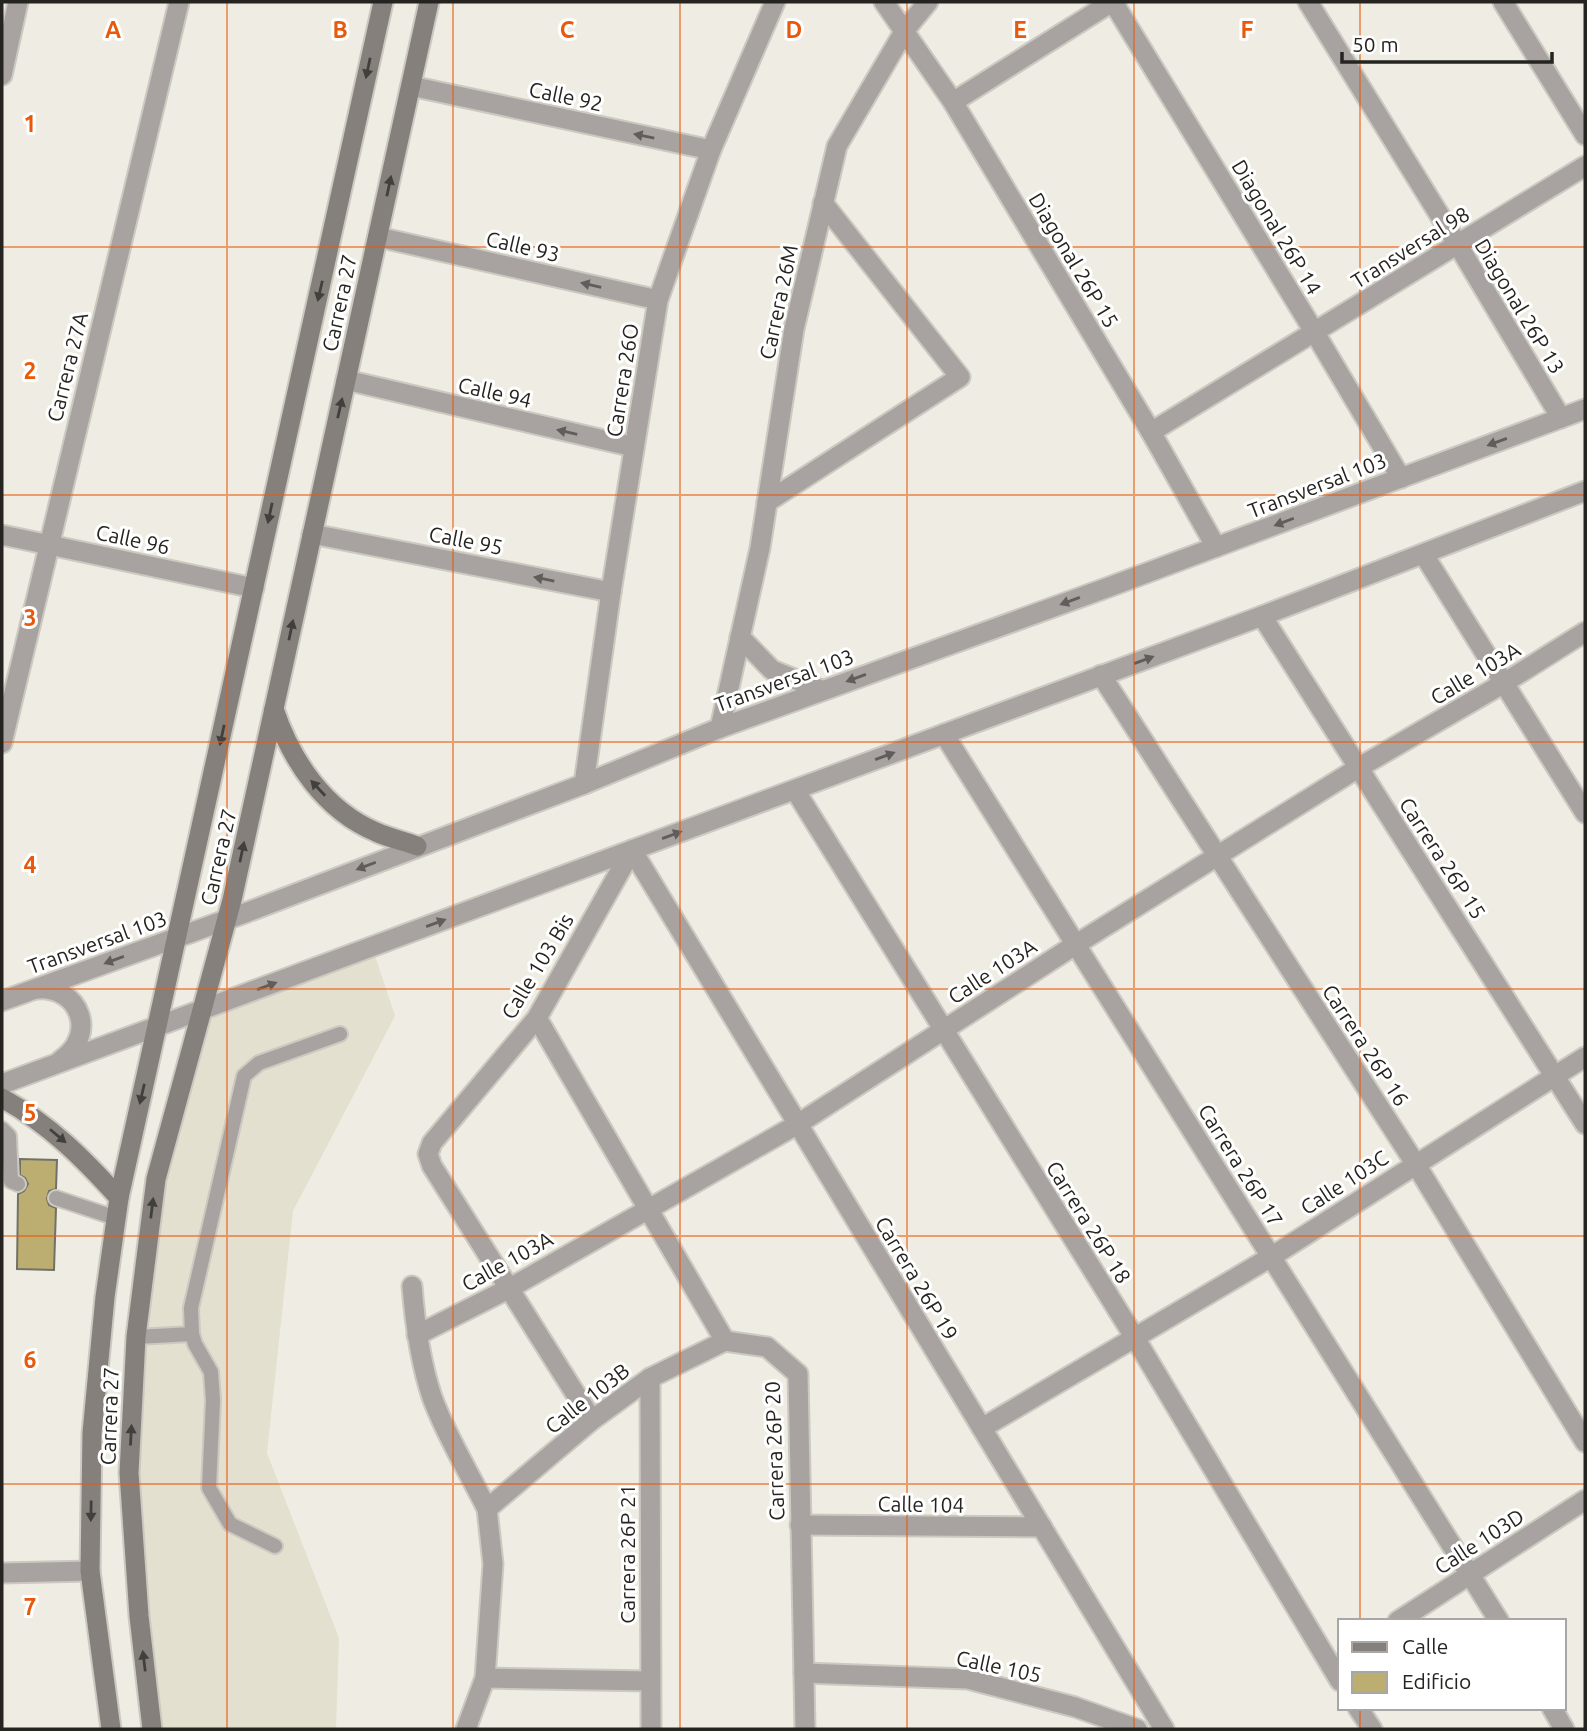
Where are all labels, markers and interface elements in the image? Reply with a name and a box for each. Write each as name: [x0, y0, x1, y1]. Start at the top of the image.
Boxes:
text: A: [105, 17, 121, 42]
text: B: [332, 17, 348, 42]
text: C: [560, 17, 575, 42]
text: D: [786, 17, 802, 42]
text: E: [1013, 17, 1027, 42]
text: F: [1241, 17, 1254, 42]
scale bar: [1342, 21, 1552, 65]
text: 50 m: [1352, 32, 1399, 56]
one-way arrow: [363, 57, 374, 79]
street label: Calle 92: [527, 76, 605, 116]
text: 1: [24, 111, 36, 136]
one-way arrow: [633, 130, 655, 141]
street label: Diagonal 26P 14: [1227, 155, 1327, 299]
one-way arrow: [384, 175, 395, 197]
street label: Diagonal 26P 15: [1024, 188, 1124, 332]
street label: Transversal 98: [1347, 201, 1473, 293]
street label: Calle 93: [484, 226, 562, 266]
street label: Diagonal 26P 13: [1470, 234, 1570, 378]
street label: Carrera 26M: [754, 242, 802, 362]
street label: Carrera 27: [317, 252, 361, 354]
one-way arrow: [314, 280, 325, 302]
one-way arrow: [580, 280, 602, 291]
street label: Carrera 27A: [42, 309, 92, 424]
street label: Carrera 26O: [601, 321, 643, 439]
text: 2: [24, 358, 36, 383]
street label: Calle 94: [456, 372, 534, 412]
one-way arrow: [334, 397, 345, 419]
one-way arrow: [556, 426, 578, 437]
one-way arrow: [1486, 437, 1507, 448]
street label: Transversal 103: [1244, 448, 1390, 522]
one-way arrow: [265, 502, 276, 524]
one-way arrow: [1273, 517, 1294, 528]
street label: Calle 96: [94, 519, 172, 559]
street label: Calle 95: [427, 521, 505, 559]
one-way arrow: [533, 573, 555, 584]
one-way arrow: [1060, 596, 1081, 607]
text: 3: [24, 605, 36, 630]
one-way arrow: [286, 619, 297, 641]
street label: Calle 103A: [1426, 637, 1524, 709]
street label: Transversal 103: [711, 644, 857, 716]
one-way arrow: [1134, 654, 1155, 665]
one-way arrow: [846, 673, 867, 684]
one-way arrow: [216, 724, 227, 746]
one-way arrow: [875, 750, 896, 761]
one-way arrow: [310, 780, 326, 797]
street label: Carrera 26P 15: [1395, 793, 1491, 923]
street label: Carrera 27: [195, 806, 241, 908]
one-way arrow: [661, 830, 682, 841]
one-way arrow: [237, 841, 248, 863]
text: 4: [24, 852, 37, 877]
one-way arrow: [355, 860, 376, 871]
street label: Transversal 103: [24, 906, 170, 978]
street label: Calle 103 Bis: [496, 909, 578, 1023]
one-way arrow: [425, 918, 446, 929]
street label: Calle 103A: [943, 933, 1041, 1008]
one-way arrow: [103, 955, 124, 966]
one-way arrow: [256, 980, 277, 991]
street label: Carrera 26P 16: [1318, 980, 1414, 1110]
one-way arrow: [137, 1083, 148, 1105]
text: 5: [24, 1100, 36, 1125]
street label: Carrera 26P 17: [1194, 1100, 1288, 1230]
one-way arrow: [49, 1128, 67, 1144]
street label: Calle 103C: [1296, 1145, 1392, 1219]
street label: Carrera 26P 18: [1042, 1157, 1136, 1287]
one-way arrow: [147, 1197, 158, 1219]
street label: Carrera 26P 19: [871, 1212, 963, 1344]
street label: Calle 103A: [457, 1226, 557, 1296]
text: 6: [24, 1347, 37, 1372]
street label: Calle 103B: [540, 1358, 634, 1438]
street label: Carrera 27: [95, 1366, 123, 1466]
street label: Carrera 26P 20: [760, 1381, 788, 1521]
one-way arrow: [126, 1423, 137, 1445]
street label: Carrera 26P 21: [615, 1484, 639, 1624]
street label: Calle 104: [877, 1491, 965, 1517]
one-way arrow: [85, 1501, 97, 1523]
street label: Calle 103D: [1430, 1503, 1528, 1579]
text: 7: [24, 1594, 36, 1619]
legend: [1338, 1619, 1566, 1710]
text: Calle: [1402, 1634, 1448, 1658]
street label: Calle 105: [954, 1645, 1044, 1687]
one-way arrow: [139, 1650, 150, 1672]
text: Edificio: [1402, 1669, 1471, 1693]

